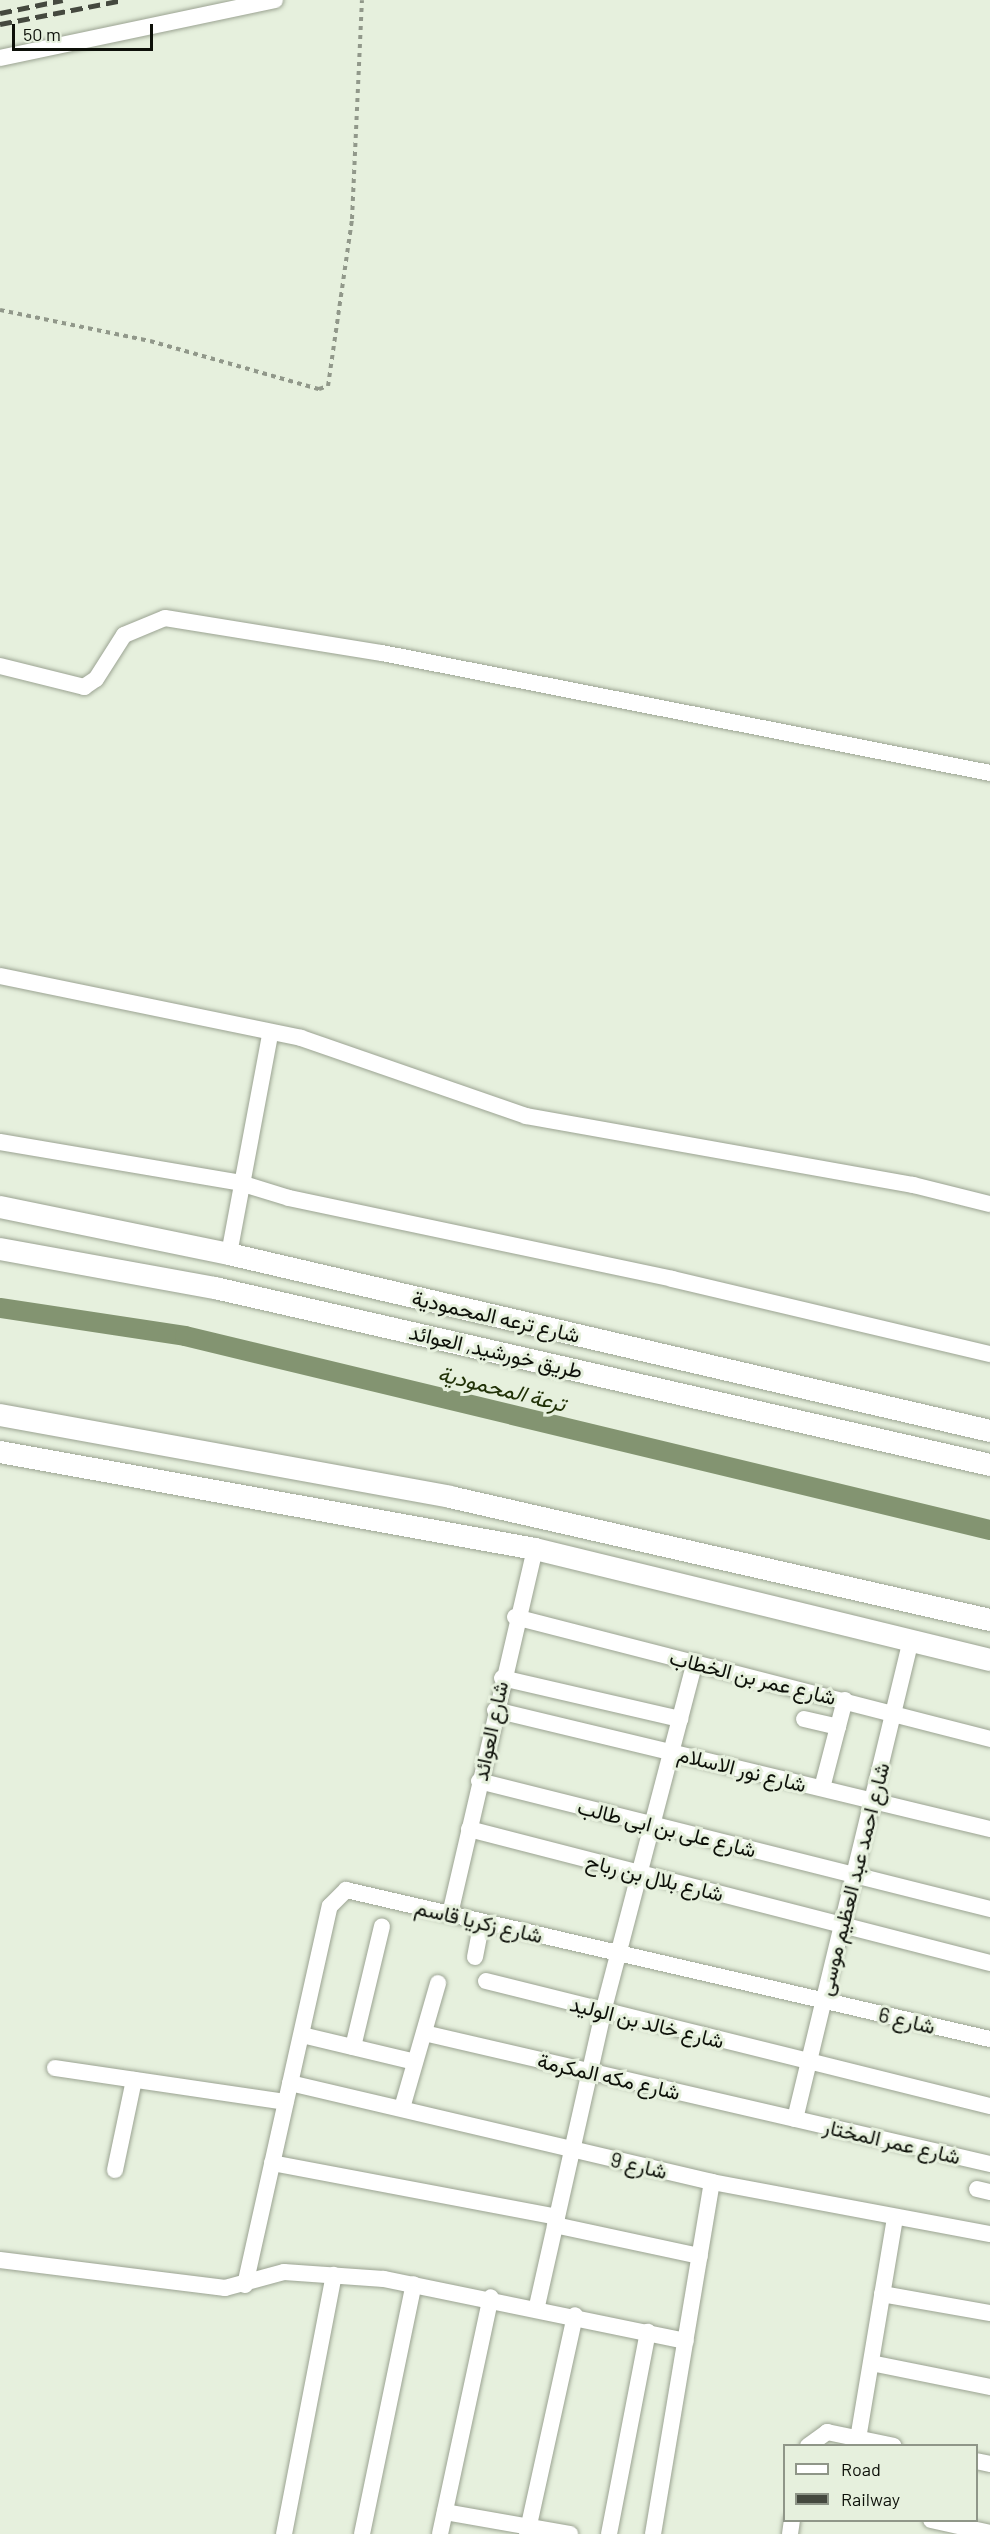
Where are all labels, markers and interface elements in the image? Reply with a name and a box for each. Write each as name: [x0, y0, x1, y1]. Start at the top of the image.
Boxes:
scale bar: [15, 12, 156, 50]
text: 50 m: [23, 23, 61, 45]
street label: شارع ترعه المحمودية: [410, 1284, 582, 1348]
street label: طريق خورشيد, العوائد: [407, 1319, 585, 1383]
water label: ترعة المحمودية: [435, 1359, 569, 1417]
street label: شارع عمر بن الخطاب: [667, 1644, 839, 1710]
street label: شارع العوائد: [467, 1679, 513, 1783]
street label: شارع نور الاسلام: [675, 1741, 809, 1797]
street label: شارع احمد عبد العظيم موسى: [812, 1760, 894, 1998]
street label: شارع على بن ابى طالب: [575, 1794, 759, 1862]
street label: شارع بلال بن رباح: [584, 1848, 726, 1906]
street label: شارع زكريا قاسم: [413, 1894, 545, 1948]
street label: شارع خالد بن الوليد: [567, 1991, 727, 2053]
street label: شارع 6: [876, 2001, 938, 2039]
street label: شارع مكه المكرمة: [535, 2047, 683, 2105]
street label: شارع عمر المختار: [821, 2113, 963, 2169]
street label: شارع 9: [608, 2146, 670, 2184]
legend: [783, 2444, 978, 2522]
text: Road: [841, 2458, 881, 2480]
text: Railway: [841, 2488, 900, 2510]

